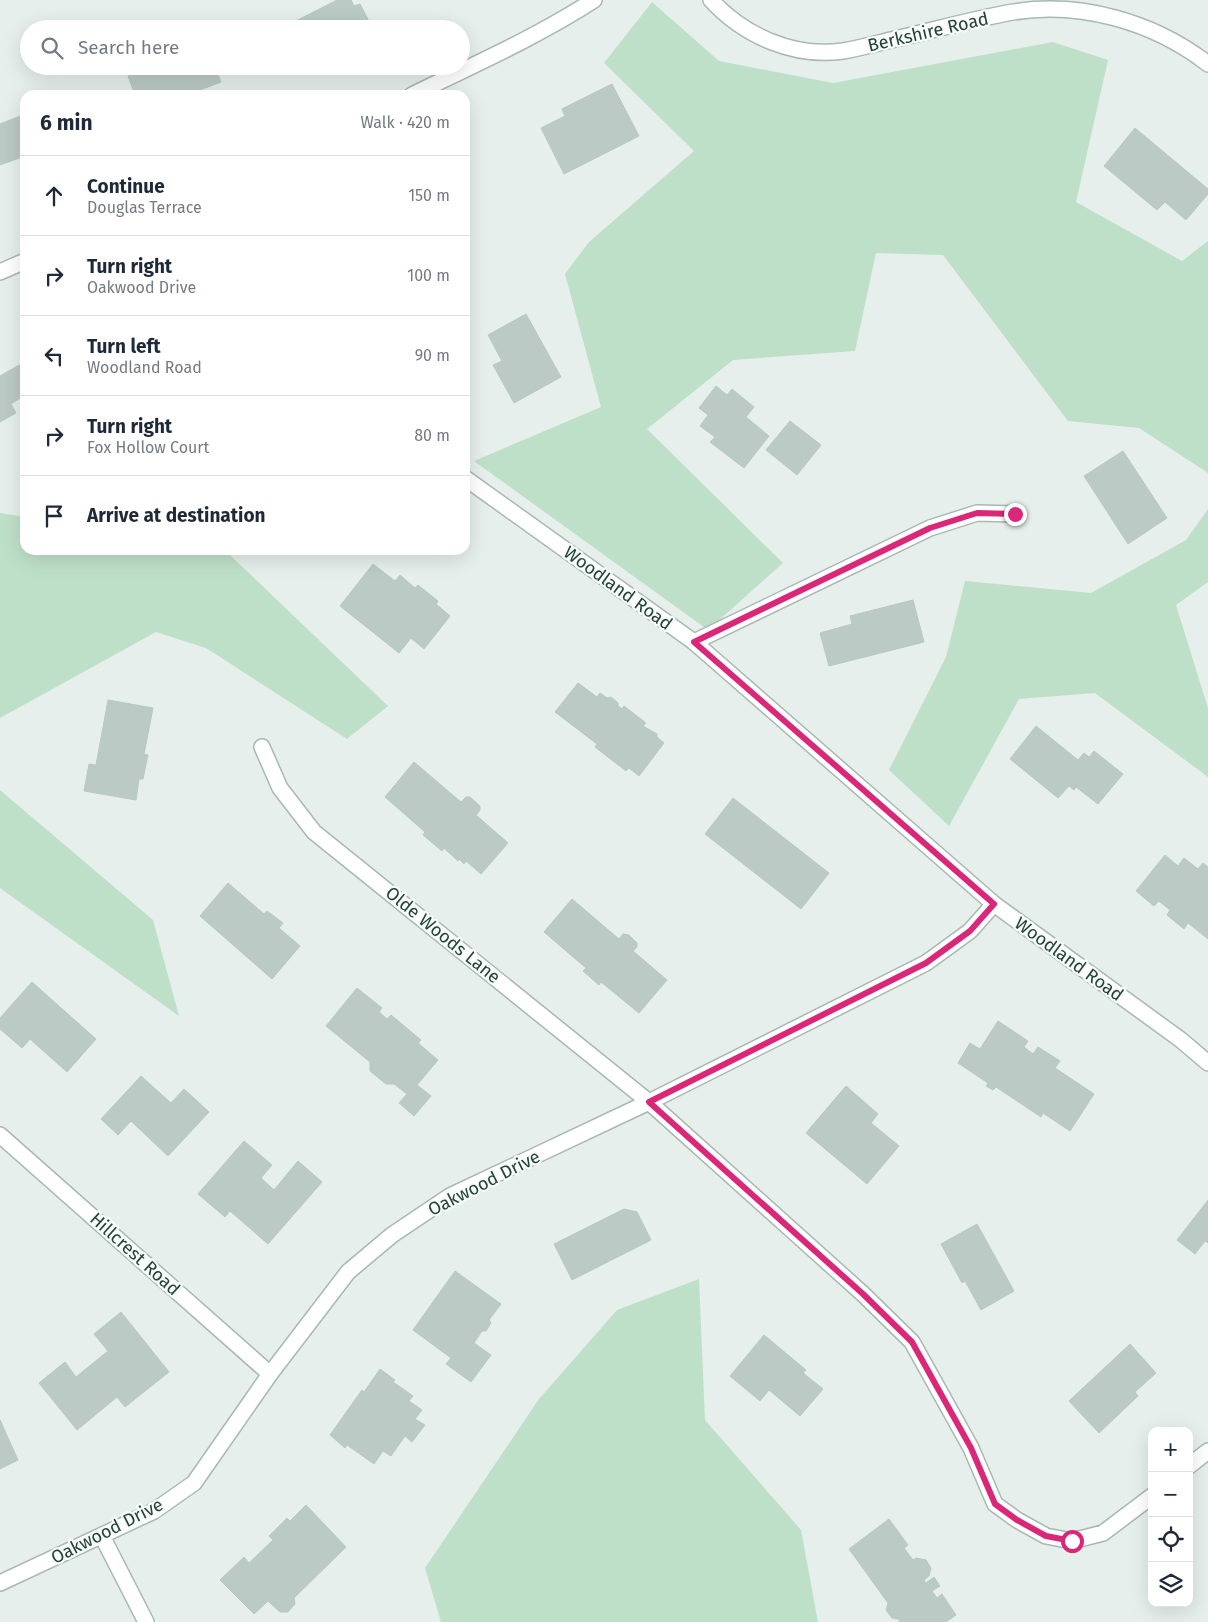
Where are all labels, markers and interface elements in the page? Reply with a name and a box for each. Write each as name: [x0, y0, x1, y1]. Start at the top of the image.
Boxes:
street label: Berkshire Road: [865, 7, 991, 57]
search box: [20, 20, 470, 75]
icon: search: [38, 34, 66, 62]
text: Search here: [78, 36, 179, 59]
text: 6 min: [40, 110, 93, 136]
text: Walk · 420 m: [361, 113, 450, 132]
text: Continue: [87, 175, 165, 198]
icon: ahead: [40, 182, 68, 210]
text: 150 m: [408, 186, 450, 205]
text: Douglas Terrace: [87, 198, 202, 217]
text: Turn right: [87, 255, 172, 278]
icon: right: [40, 262, 68, 290]
text: 100 m: [407, 266, 450, 285]
text: Oakwood Drive: [87, 278, 196, 297]
text: Turn left: [87, 335, 161, 358]
icon: left: [40, 342, 68, 370]
text: 90 m: [415, 346, 450, 365]
text: Woodland Road: [87, 358, 202, 377]
text: Turn right: [87, 415, 172, 438]
icon: right: [40, 422, 68, 450]
text: 80 m: [414, 426, 450, 445]
text: Fox Hollow Court: [87, 438, 209, 457]
icon: arrive: [40, 502, 68, 530]
route end: [1004, 503, 1027, 526]
text: Arrive at destination: [87, 504, 266, 527]
street label: Woodland Road: [559, 541, 677, 635]
street label: Olde Woods Lane: [381, 882, 505, 988]
street label: Woodland Road: [1010, 912, 1128, 1006]
street label: Oakwood Drive: [424, 1145, 544, 1221]
street label: Hillcrest Road: [85, 1208, 185, 1300]
map controls: [1148, 1427, 1193, 1607]
button: +: [1148, 1427, 1193, 1472]
button: −: [1148, 1472, 1193, 1517]
street label: Oakwood Drive: [47, 1493, 167, 1569]
button: locate: [1148, 1517, 1193, 1562]
route start: [1061, 1530, 1084, 1553]
button: layers: [1148, 1562, 1193, 1607]

